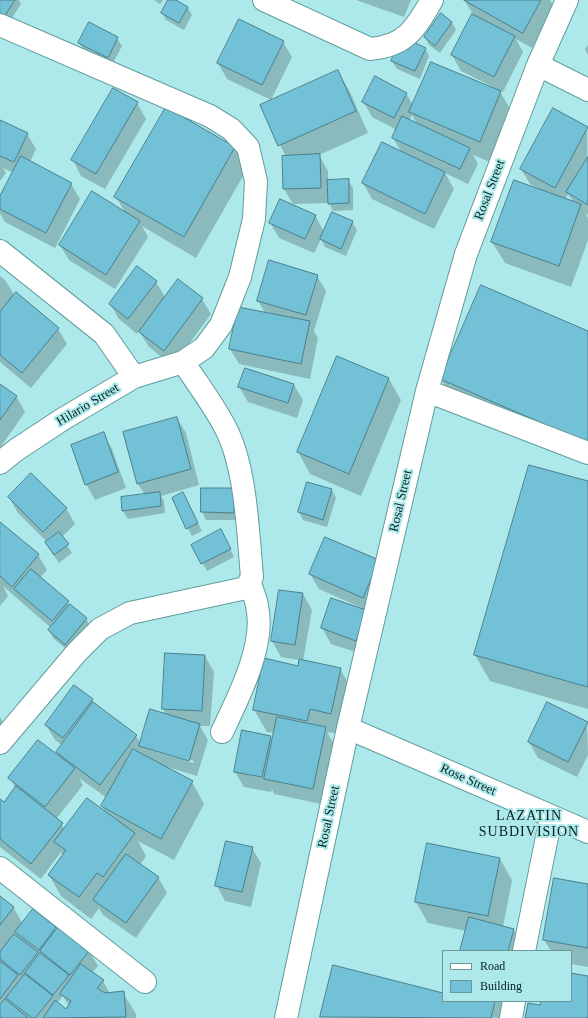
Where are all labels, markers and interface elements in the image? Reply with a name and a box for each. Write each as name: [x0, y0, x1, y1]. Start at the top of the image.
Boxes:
street label: Rosal Street: [471, 158, 509, 222]
street label: Hilario Street: [54, 380, 122, 430]
street label: Rosal Street: [386, 468, 416, 534]
street label: Rose Street: [438, 761, 498, 799]
street label: Rosal Street: [315, 784, 343, 850]
district label: LAZATIN SUBDIVISION: [479, 808, 579, 840]
legend: [442, 950, 572, 1002]
text: Road: [480, 959, 505, 973]
text: Building: [480, 979, 522, 993]

